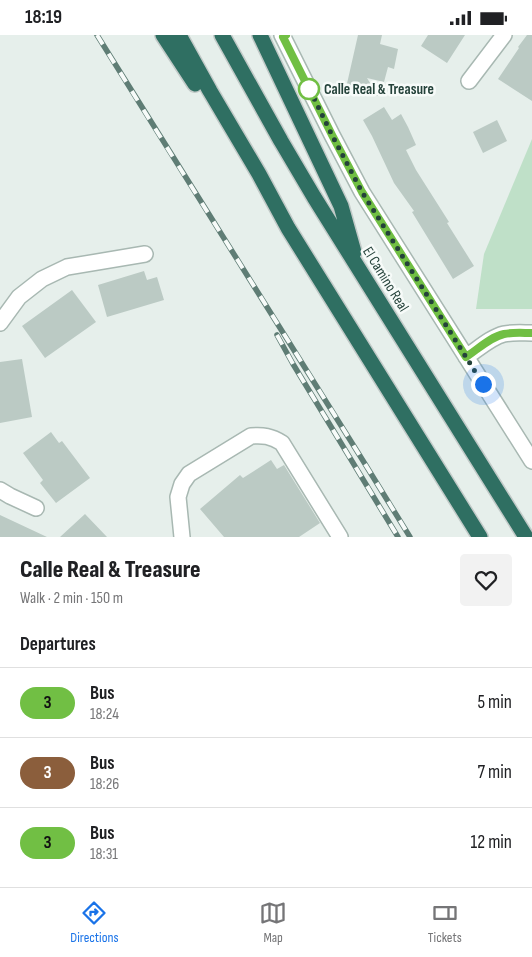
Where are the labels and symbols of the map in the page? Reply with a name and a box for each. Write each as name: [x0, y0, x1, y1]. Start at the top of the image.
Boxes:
marker: Calle Real & Treasure: [298, 78, 320, 100]
place label: Calle Real & Treasure: [324, 80, 434, 99]
street label: El Camino Real: [358, 243, 413, 315]
your location: [471, 372, 496, 397]

